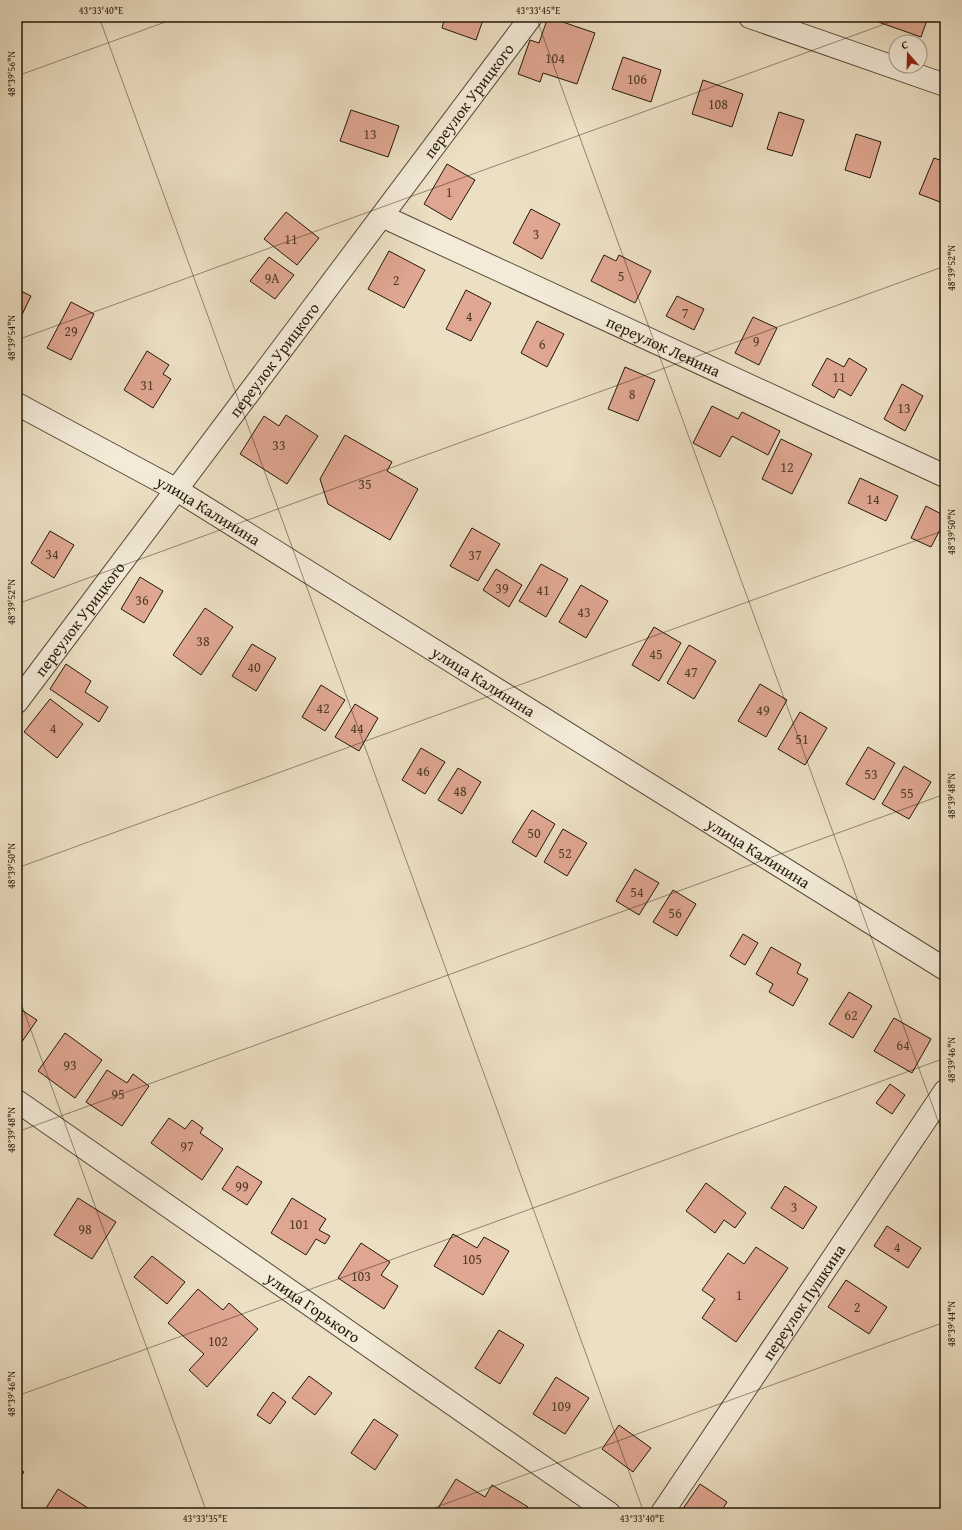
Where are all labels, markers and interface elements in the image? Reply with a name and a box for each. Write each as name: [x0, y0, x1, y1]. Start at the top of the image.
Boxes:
text: 43°33'40"E: [79, 3, 123, 18]
text: 43°33'45"E: [516, 3, 560, 18]
north arrow: [888, 34, 928, 74]
text: С: [899, 36, 910, 53]
street label: переулок Урицкого: [417, 38, 519, 163]
house number: 104: [545, 48, 565, 68]
text: 48°39'56"N: [4, 51, 19, 97]
house number: 106: [627, 69, 647, 89]
house number: 108: [708, 94, 728, 114]
house number: 13: [363, 124, 377, 144]
house number: 1: [446, 182, 452, 202]
house number: 3: [533, 224, 539, 244]
house number: 11: [284, 229, 298, 249]
text: 48°39'52"N: [944, 245, 959, 291]
house number: 5: [618, 266, 624, 286]
house number: 9А: [264, 268, 280, 288]
house number: 2: [393, 270, 399, 290]
street label: переулок Урицкого: [223, 297, 325, 422]
house number: 7: [682, 303, 689, 323]
house number: 4: [466, 306, 473, 326]
street label: переулок Ленина: [603, 309, 725, 383]
text: 48°39'54"N: [4, 315, 19, 361]
house number: 29: [64, 321, 78, 341]
house number: 9: [753, 331, 760, 351]
house number: 6: [539, 334, 546, 354]
house number: 11: [832, 367, 846, 387]
house number: 31: [140, 375, 154, 395]
house number: 8: [629, 384, 636, 404]
house number: 13: [897, 398, 911, 418]
house number: 33: [272, 435, 286, 455]
house number: 12: [780, 457, 794, 477]
street label: улица Калинина: [151, 469, 266, 551]
house number: 35: [358, 474, 372, 494]
house number: 14: [866, 489, 880, 509]
text: 48°39'50"N: [944, 509, 959, 555]
house number: 34: [45, 544, 59, 564]
house number: 37: [468, 545, 482, 565]
street label: переулок Урицкого: [28, 556, 131, 681]
house number: 39: [495, 578, 509, 598]
text: 48°39'52"N: [4, 579, 19, 625]
house number: 41: [536, 580, 550, 600]
house number: 36: [135, 590, 149, 610]
house number: 43: [577, 602, 591, 622]
house number: 38: [196, 631, 210, 651]
street label: улица Калинина: [426, 639, 540, 723]
house number: 45: [649, 644, 663, 664]
house number: 40: [247, 657, 261, 677]
house number: 47: [684, 662, 698, 682]
house number: 42: [316, 698, 330, 718]
house number: 49: [756, 700, 770, 720]
house number: 4: [50, 718, 57, 738]
house number: 44: [350, 718, 364, 738]
house number: 51: [795, 729, 809, 749]
house number: 46: [416, 761, 430, 781]
house number: 53: [864, 764, 878, 784]
text: 48°39'48"N: [944, 773, 959, 819]
house number: 48: [453, 781, 467, 801]
house number: 55: [900, 783, 914, 803]
street label: улица Калинина: [701, 811, 815, 894]
house number: 50: [527, 823, 541, 843]
text: 48°39'50"N: [4, 843, 19, 889]
house number: 52: [558, 843, 572, 863]
house number: 54: [630, 882, 644, 902]
house number: 56: [668, 903, 682, 923]
house number: 62: [844, 1005, 858, 1025]
house number: 64: [896, 1035, 910, 1055]
text: 48°39'46"N: [944, 1037, 959, 1083]
house number: 93: [63, 1055, 77, 1075]
house number: 95: [111, 1084, 125, 1104]
text: 48°39'48"N: [4, 1107, 19, 1153]
house number: 97: [180, 1136, 194, 1156]
house number: 99: [235, 1176, 249, 1196]
house number: 3: [791, 1197, 797, 1217]
house number: 101: [289, 1214, 309, 1234]
house number: 98: [78, 1219, 92, 1239]
house number: 4: [894, 1237, 901, 1257]
street label: переулок Пушкина: [756, 1239, 851, 1365]
house number: 105: [462, 1249, 482, 1269]
street label: улица Горького: [260, 1265, 365, 1349]
house number: 103: [351, 1266, 371, 1286]
house number: 1: [736, 1285, 742, 1305]
house number: 2: [854, 1297, 860, 1317]
text: 48°39'44"N: [944, 1301, 959, 1347]
house number: 102: [208, 1331, 228, 1351]
text: 48°39'46"N: [4, 1371, 19, 1417]
house number: 109: [551, 1396, 571, 1416]
text: 43°33'35"E: [183, 1511, 227, 1526]
text: 43°33'40"E: [620, 1511, 664, 1526]

